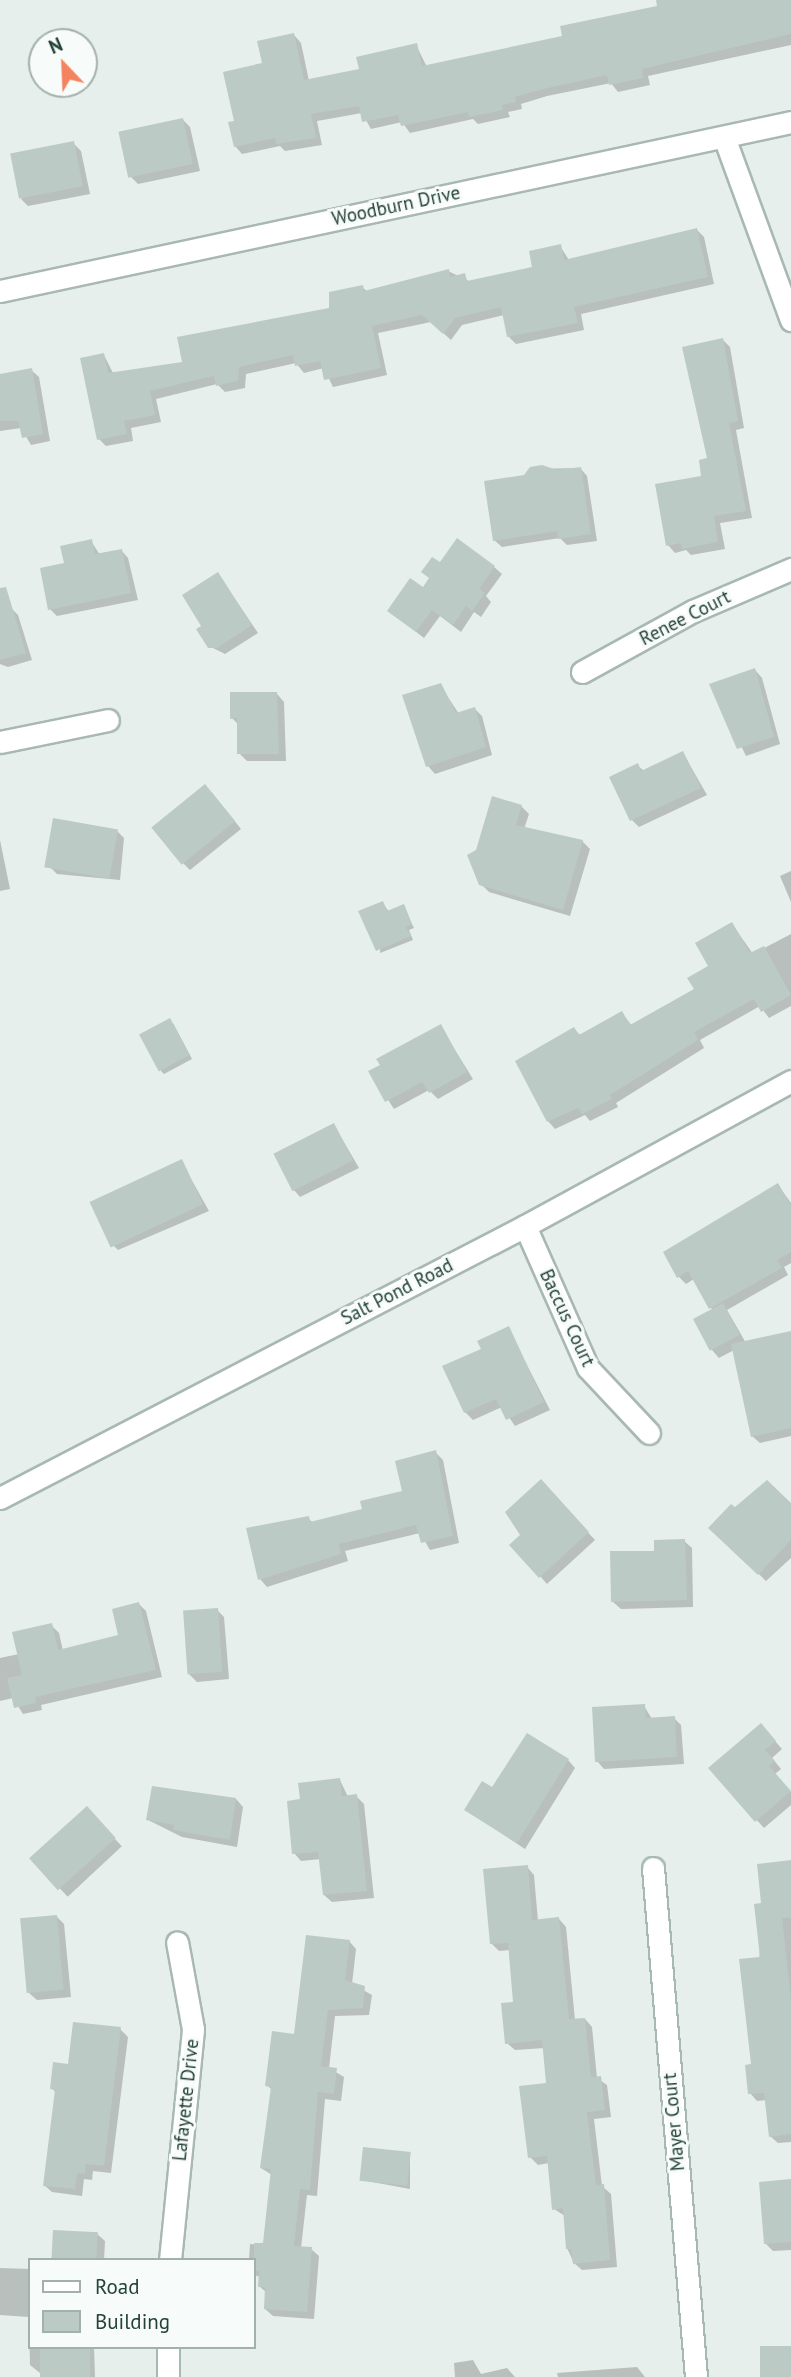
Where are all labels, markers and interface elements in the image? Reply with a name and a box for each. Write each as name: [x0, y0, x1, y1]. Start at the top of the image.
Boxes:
north arrow: [28, 28, 98, 98]
text: N: [45, 32, 66, 59]
street label: Woodburn Drive: [330, 181, 462, 231]
street label: Renee Court: [636, 585, 734, 651]
street label: Salt Pond Road: [337, 1254, 457, 1330]
street label: Baccus Court: [535, 1266, 599, 1370]
street label: Lafayette Drive: [168, 2038, 204, 2162]
street label: Mayer Court: [658, 2072, 690, 2172]
legend: [28, 2258, 256, 2349]
text: Road: [95, 2273, 139, 2300]
text: Building: [95, 2308, 170, 2335]

